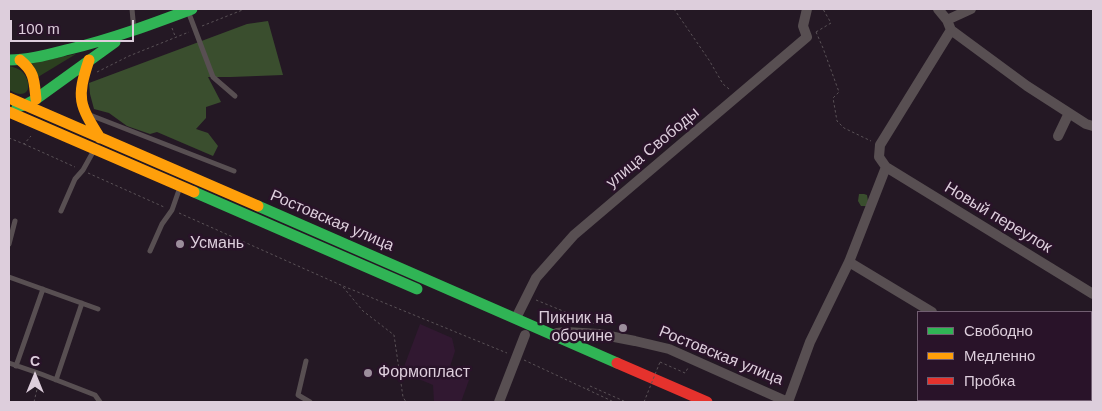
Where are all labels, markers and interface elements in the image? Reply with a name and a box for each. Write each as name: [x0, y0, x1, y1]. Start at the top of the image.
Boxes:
scale bar: [12, 10, 136, 42]
text: 100 m: [18, 20, 60, 37]
street label: улица Свободы: [602, 103, 704, 193]
street label: Новый переулок: [941, 178, 1055, 258]
street label: Ростовская улица: [267, 186, 397, 256]
place label: Усмань: [190, 234, 244, 254]
marker: Усмань: [174, 238, 186, 250]
place label: Пикник на обочине: [539, 309, 613, 347]
legend: [917, 311, 1092, 401]
marker: Пикник на обочине: [617, 322, 629, 334]
street label: Ростовская улица: [656, 322, 786, 390]
text: Свободно: [964, 322, 1033, 339]
text: Медленно: [964, 347, 1035, 364]
north arrow: [10, 351, 60, 401]
text: С: [30, 353, 40, 369]
place label: Формопласт: [378, 363, 470, 383]
marker: Формопласт: [362, 367, 374, 379]
text: Пробка: [964, 372, 1015, 389]

